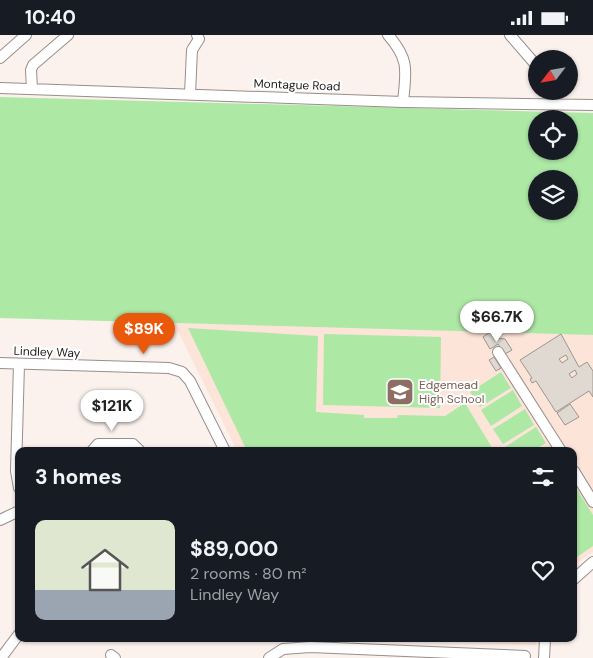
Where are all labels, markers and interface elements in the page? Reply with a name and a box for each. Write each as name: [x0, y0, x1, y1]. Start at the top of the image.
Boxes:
text: 10:40: [25, 5, 76, 30]
north arrow: [528, 50, 578, 100]
map controls: [528, 50, 578, 220]
street label: Montague Road: [253, 75, 341, 95]
button: locate: [528, 110, 578, 160]
button: layers: [528, 170, 578, 220]
pin: $66.7K: [456, 301, 538, 343]
text: $66.7K: [471, 306, 523, 327]
pin: $89K: [114, 313, 174, 355]
text: $89K: [124, 318, 164, 339]
street label: Lindley Way: [13, 343, 81, 361]
school or university icon: Edgemead High School: [385, 377, 415, 407]
place label: Edgemead High School: [419, 377, 484, 407]
pin: $121K: [77, 389, 147, 432]
text: $121K: [92, 395, 133, 416]
text: 3 homes: [35, 463, 122, 491]
icon: filters: [529, 463, 557, 491]
text: $89,000: [190, 535, 278, 563]
icon: home: [75, 540, 135, 600]
icon: heart: [529, 556, 557, 584]
text: 2 rooms · 80 m²: [190, 563, 307, 584]
text: Lindley Way: [190, 584, 279, 605]

